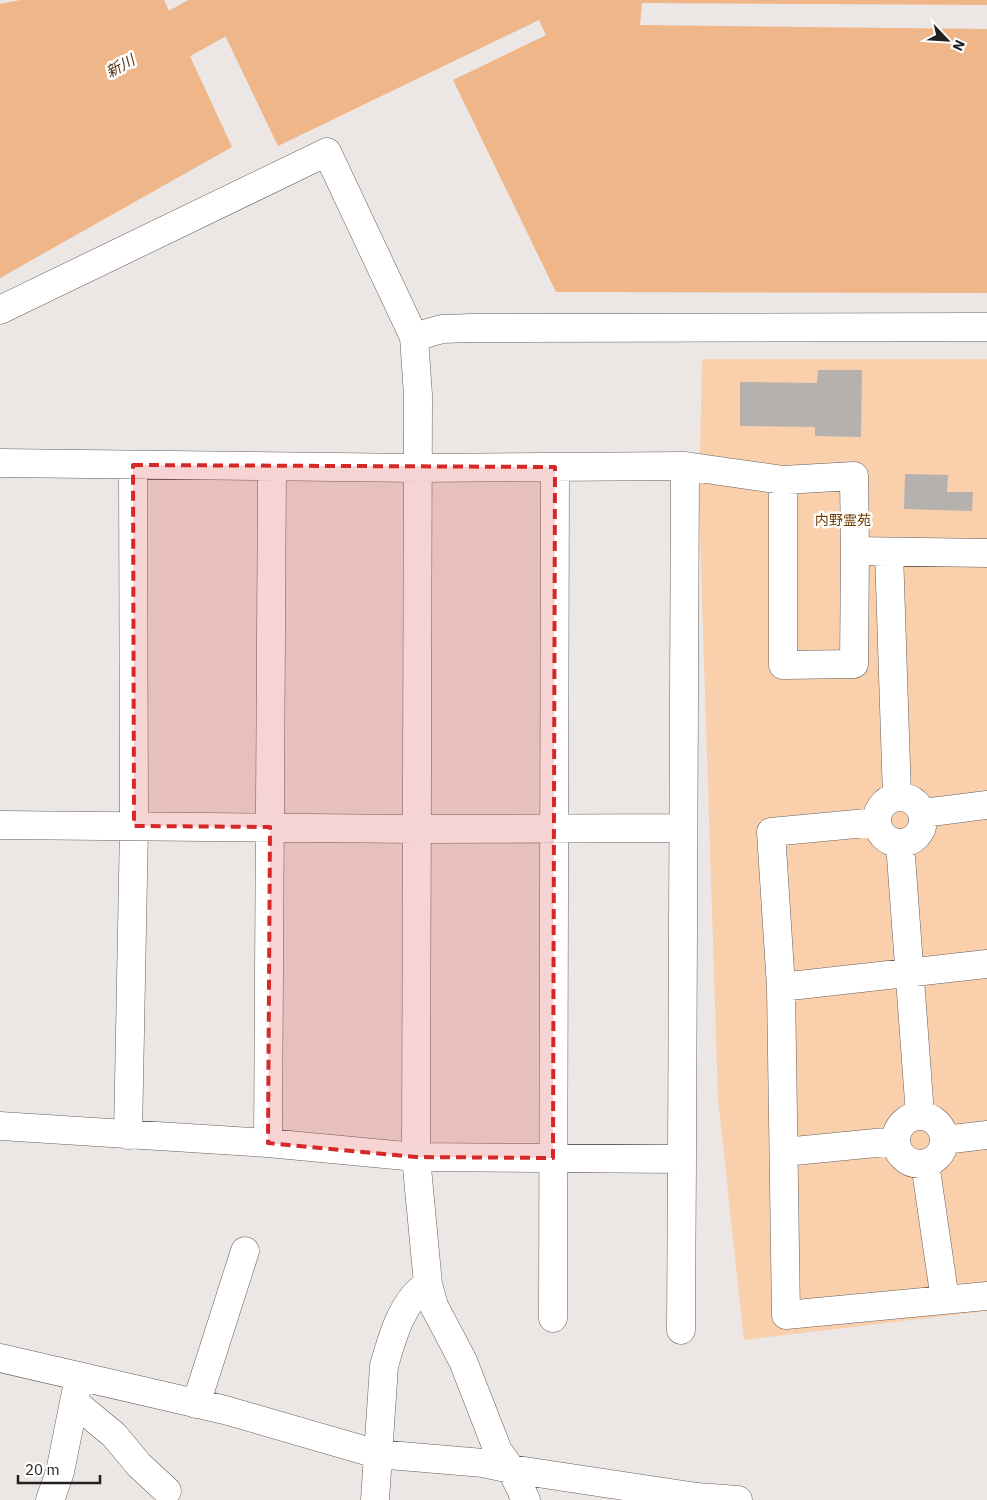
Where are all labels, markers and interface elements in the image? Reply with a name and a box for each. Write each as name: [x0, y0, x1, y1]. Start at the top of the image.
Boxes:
north arrow: [922, 15, 972, 65]
text: N: [948, 37, 969, 54]
water label: 新川: [102, 49, 139, 82]
park label: 内野霊苑: [815, 511, 871, 529]
scale bar: [18, 1452, 100, 1484]
text: 20 m: [25, 1460, 60, 1479]

